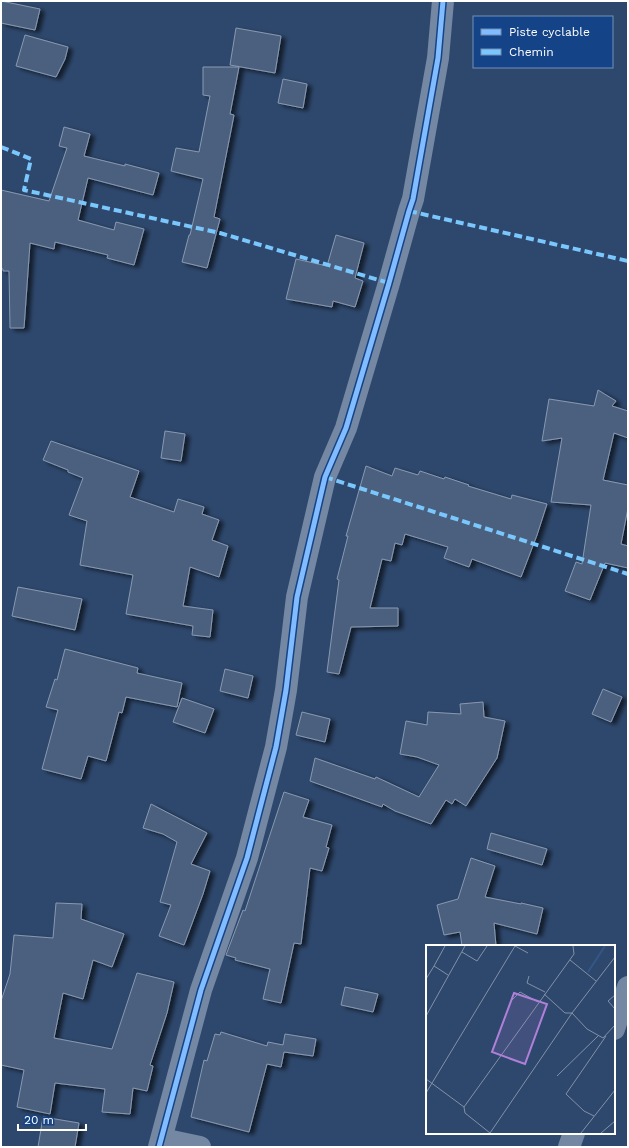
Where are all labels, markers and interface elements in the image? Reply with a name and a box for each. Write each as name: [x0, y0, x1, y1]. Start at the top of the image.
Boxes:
legend: [473, 16, 613, 68]
text: Piste cyclable: [509, 25, 590, 39]
text: Chemin: [509, 45, 554, 59]
inset map: [426, 945, 615, 1134]
scale bar: [18, 1106, 86, 1132]
text: 20 m: [24, 1113, 54, 1127]

